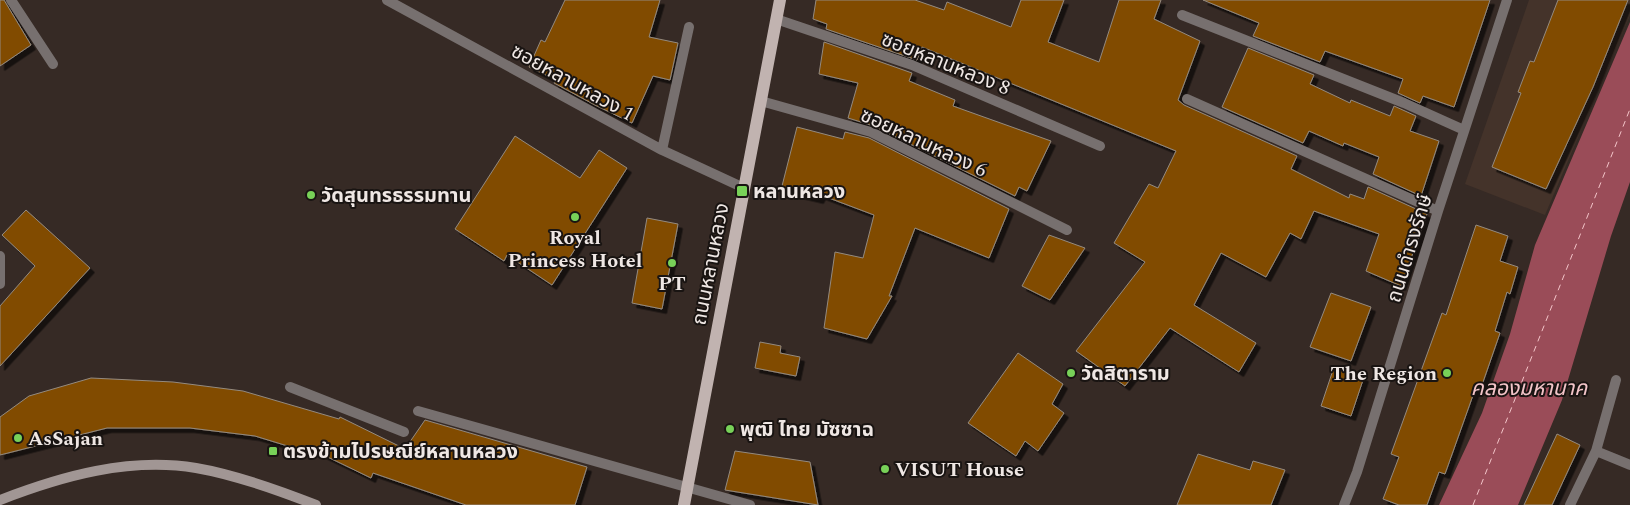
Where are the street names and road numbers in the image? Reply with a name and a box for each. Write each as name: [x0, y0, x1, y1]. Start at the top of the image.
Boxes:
street label: ซอยหลานหลวง 8: [877, 24, 1015, 103]
street label: ซอยหลานหลวง 1: [505, 37, 640, 129]
street label: ซอยหลานหลวง 6: [855, 100, 992, 185]
street label: ถนนดำรงรักษ์: [1379, 190, 1441, 306]
street label: ถนนหลานหลวง: [684, 201, 738, 328]

